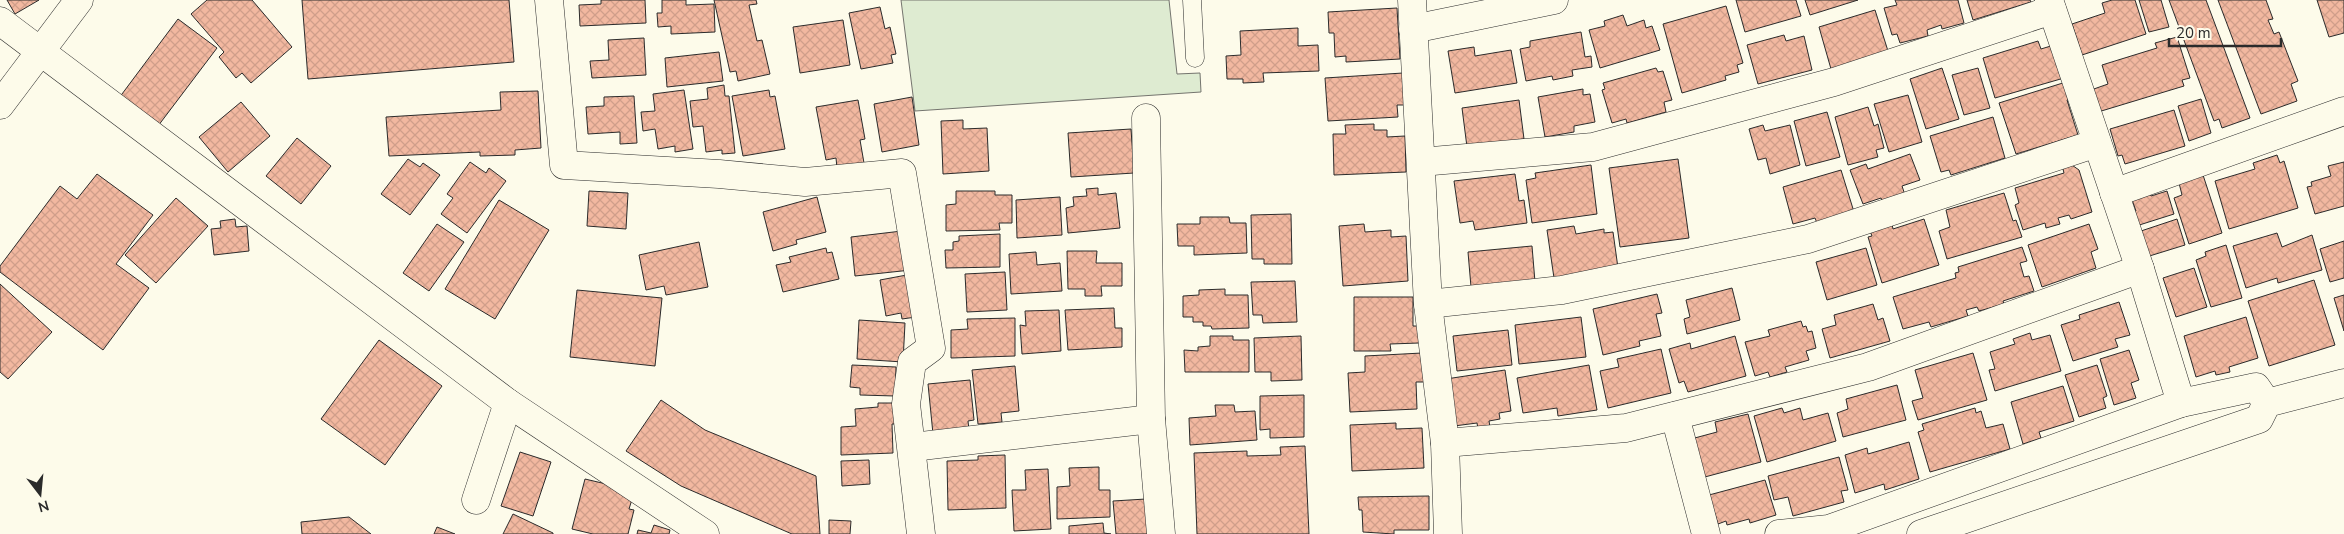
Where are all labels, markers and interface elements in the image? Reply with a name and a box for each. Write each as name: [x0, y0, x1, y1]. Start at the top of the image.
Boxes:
scale bar: [2169, 15, 2282, 47]
text: 20 m: [2176, 23, 2211, 43]
north arrow: [15, 469, 65, 519]
text: N: [36, 495, 51, 517]

